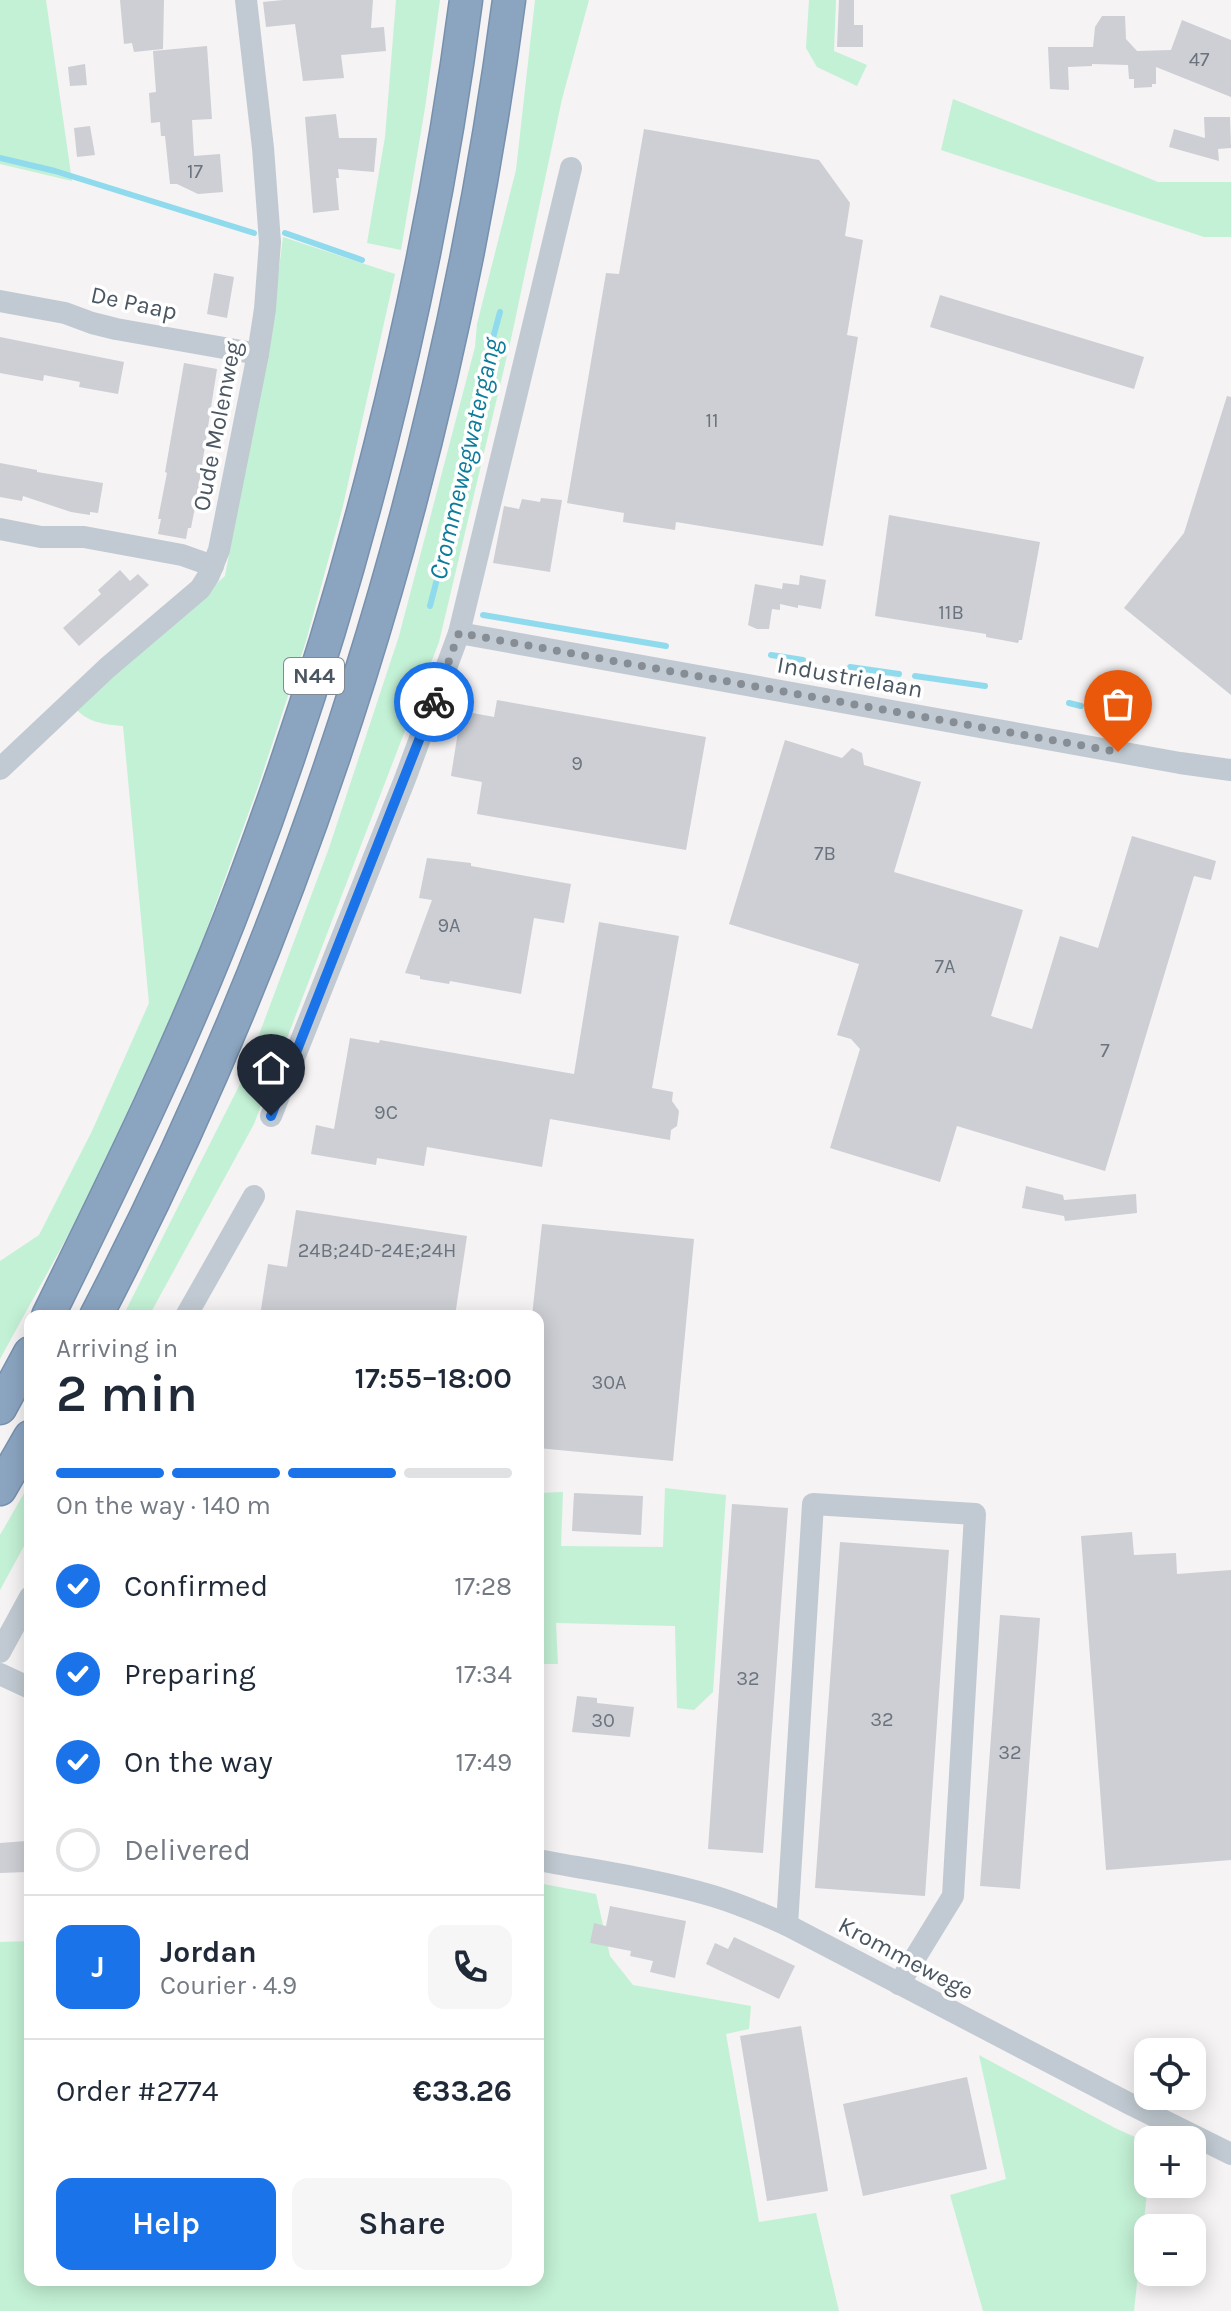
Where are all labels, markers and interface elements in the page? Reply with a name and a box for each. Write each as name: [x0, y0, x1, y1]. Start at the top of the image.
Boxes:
house number: 47: [1189, 48, 1210, 71]
house number: 17: [187, 160, 204, 183]
street label: De Paap: [88, 280, 180, 326]
water label: Crommewegwatergang: [422, 333, 508, 583]
street label: Oude Molenweg: [187, 338, 247, 513]
house number: 11: [705, 409, 719, 432]
house number: 11B: [938, 601, 964, 624]
street label: Industrielaan: [775, 650, 925, 704]
road number: N44: [284, 658, 344, 694]
courier: [394, 662, 474, 742]
pin: [1084, 670, 1152, 752]
icon: bike: [412, 680, 456, 724]
icon: bag: [1096, 682, 1140, 726]
house number: 9: [571, 752, 583, 775]
house number: 7B: [814, 842, 836, 865]
house number: 9A: [437, 914, 461, 937]
house number: 7A: [935, 955, 955, 978]
pin: [237, 1034, 305, 1116]
house number: 7: [1100, 1039, 1110, 1062]
icon: home: [249, 1046, 293, 1090]
house number: 9C: [374, 1101, 398, 1124]
house number: 24B;24D-24E;24H: [298, 1239, 456, 1262]
text: Arriving in: [56, 1333, 178, 1364]
text: 17:55–18:00: [354, 1360, 512, 1396]
text: 2 min: [56, 1363, 198, 1424]
house number: 30A: [591, 1371, 627, 1394]
text: On the way · 140 m: [56, 1490, 271, 1521]
icon: check: [56, 1564, 100, 1608]
text: Confirmed: [124, 1568, 268, 1604]
text: 17:28: [454, 1571, 512, 1602]
icon: check: [56, 1652, 100, 1696]
text: Preparing: [124, 1656, 256, 1692]
text: 17:34: [455, 1659, 512, 1690]
house number: 32: [736, 1667, 760, 1690]
house number: 32: [870, 1708, 894, 1731]
house number: 30: [591, 1709, 615, 1732]
icon: check: [56, 1740, 100, 1784]
house number: 32: [998, 1741, 1022, 1764]
text: On the way: [124, 1744, 273, 1780]
text: 17:49: [456, 1747, 512, 1778]
text: Delivered: [124, 1832, 251, 1868]
street label: Krommewege: [834, 1911, 978, 2005]
button: phone: [428, 1925, 512, 2009]
text: Jordan: [160, 1934, 257, 1970]
text: J: [91, 1949, 105, 1985]
text: Courier · 4.9: [160, 1970, 297, 2001]
map controls: [1134, 2038, 1206, 2286]
button: locate: [1134, 2038, 1206, 2110]
text: Order #2774: [56, 2073, 218, 2109]
text: €33.26: [413, 2073, 512, 2109]
button: +: [1134, 2126, 1206, 2198]
button: Help: [56, 2178, 276, 2270]
button: Share: [292, 2178, 512, 2270]
button: −: [1134, 2214, 1206, 2286]

